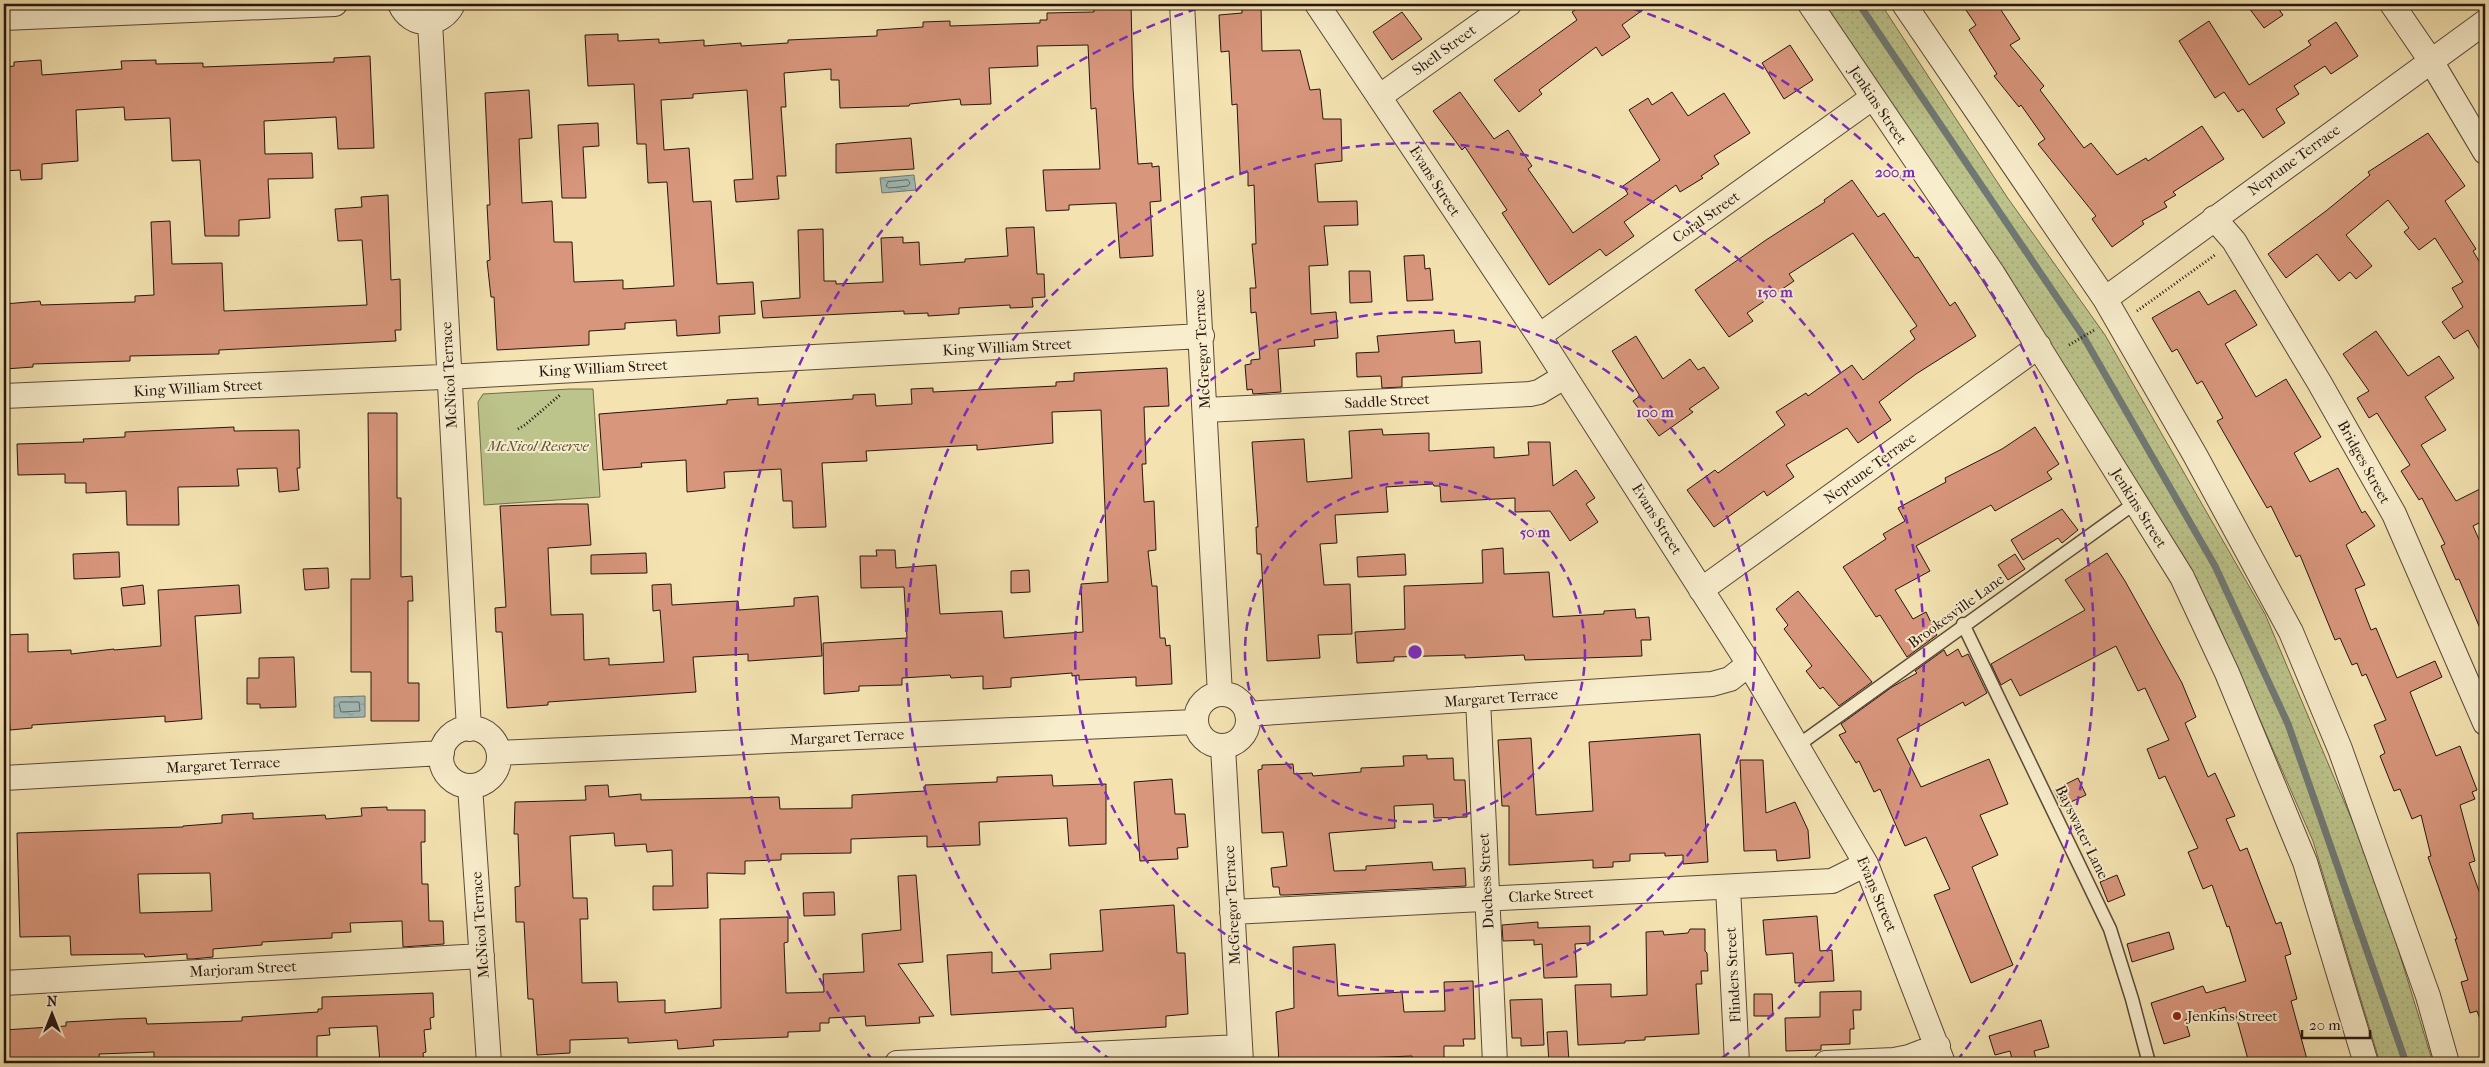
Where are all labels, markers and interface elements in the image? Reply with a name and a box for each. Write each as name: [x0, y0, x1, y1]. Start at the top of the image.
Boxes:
street label: Shell Street: [1409, 20, 1480, 79]
street label: Jenkins Street: [1845, 62, 1911, 148]
street label: Neptune Terrace: [2244, 120, 2344, 200]
street label: Evans Street: [1406, 142, 1465, 220]
text: 200 m: [1875, 163, 1915, 181]
street label: Coral Street: [1669, 187, 1744, 247]
text: 150 m: [1757, 283, 1793, 301]
street label: McGregor Terrace: [1190, 288, 1214, 409]
street label: McNicol Terrace: [437, 320, 461, 429]
street label: King William Street: [942, 335, 1073, 359]
street label: King William Street: [538, 356, 669, 380]
street label: King William Street: [133, 376, 264, 400]
street label: Saddle Street: [1344, 390, 1431, 412]
text: 100 m: [1636, 403, 1674, 421]
street label: Bridges Street: [2334, 417, 2395, 507]
street label: Neptune Terrace: [1820, 428, 1920, 508]
park label: McNicol Reserve: [486, 437, 590, 455]
street label: Jenkins Street: [2107, 464, 2171, 552]
street label: Evans Street: [1628, 480, 1686, 558]
text: 50 m: [1520, 523, 1551, 541]
street label: Brookesville Lane: [1904, 570, 2008, 652]
centre of rings: [1406, 643, 1424, 661]
street label: Margaret Terrace: [1443, 685, 1559, 711]
street label: Margaret Terrace: [789, 725, 905, 749]
street label: Margaret Terrace: [165, 753, 281, 777]
street label: Bayswater Lane: [2051, 782, 2113, 882]
street label: Duchess Street: [1474, 832, 1498, 929]
street label: McGregor Terrace: [1220, 844, 1244, 965]
street label: Evans Street: [1853, 854, 1901, 935]
street label: McNicol Terrace: [467, 870, 493, 979]
street label: Clarke Street: [1508, 884, 1595, 906]
street label: Flinders Street: [1721, 926, 1744, 1023]
street label: Marjoram Street: [189, 957, 298, 981]
north arrow: [28, 990, 78, 1040]
text: N: [47, 993, 58, 1010]
place label: Jenkins Street: [2186, 1007, 2278, 1025]
scale bar: [2302, 1007, 2369, 1039]
marker: Jenkins Street: [2171, 1010, 2183, 1022]
text: 20 m: [2309, 1016, 2341, 1034]

